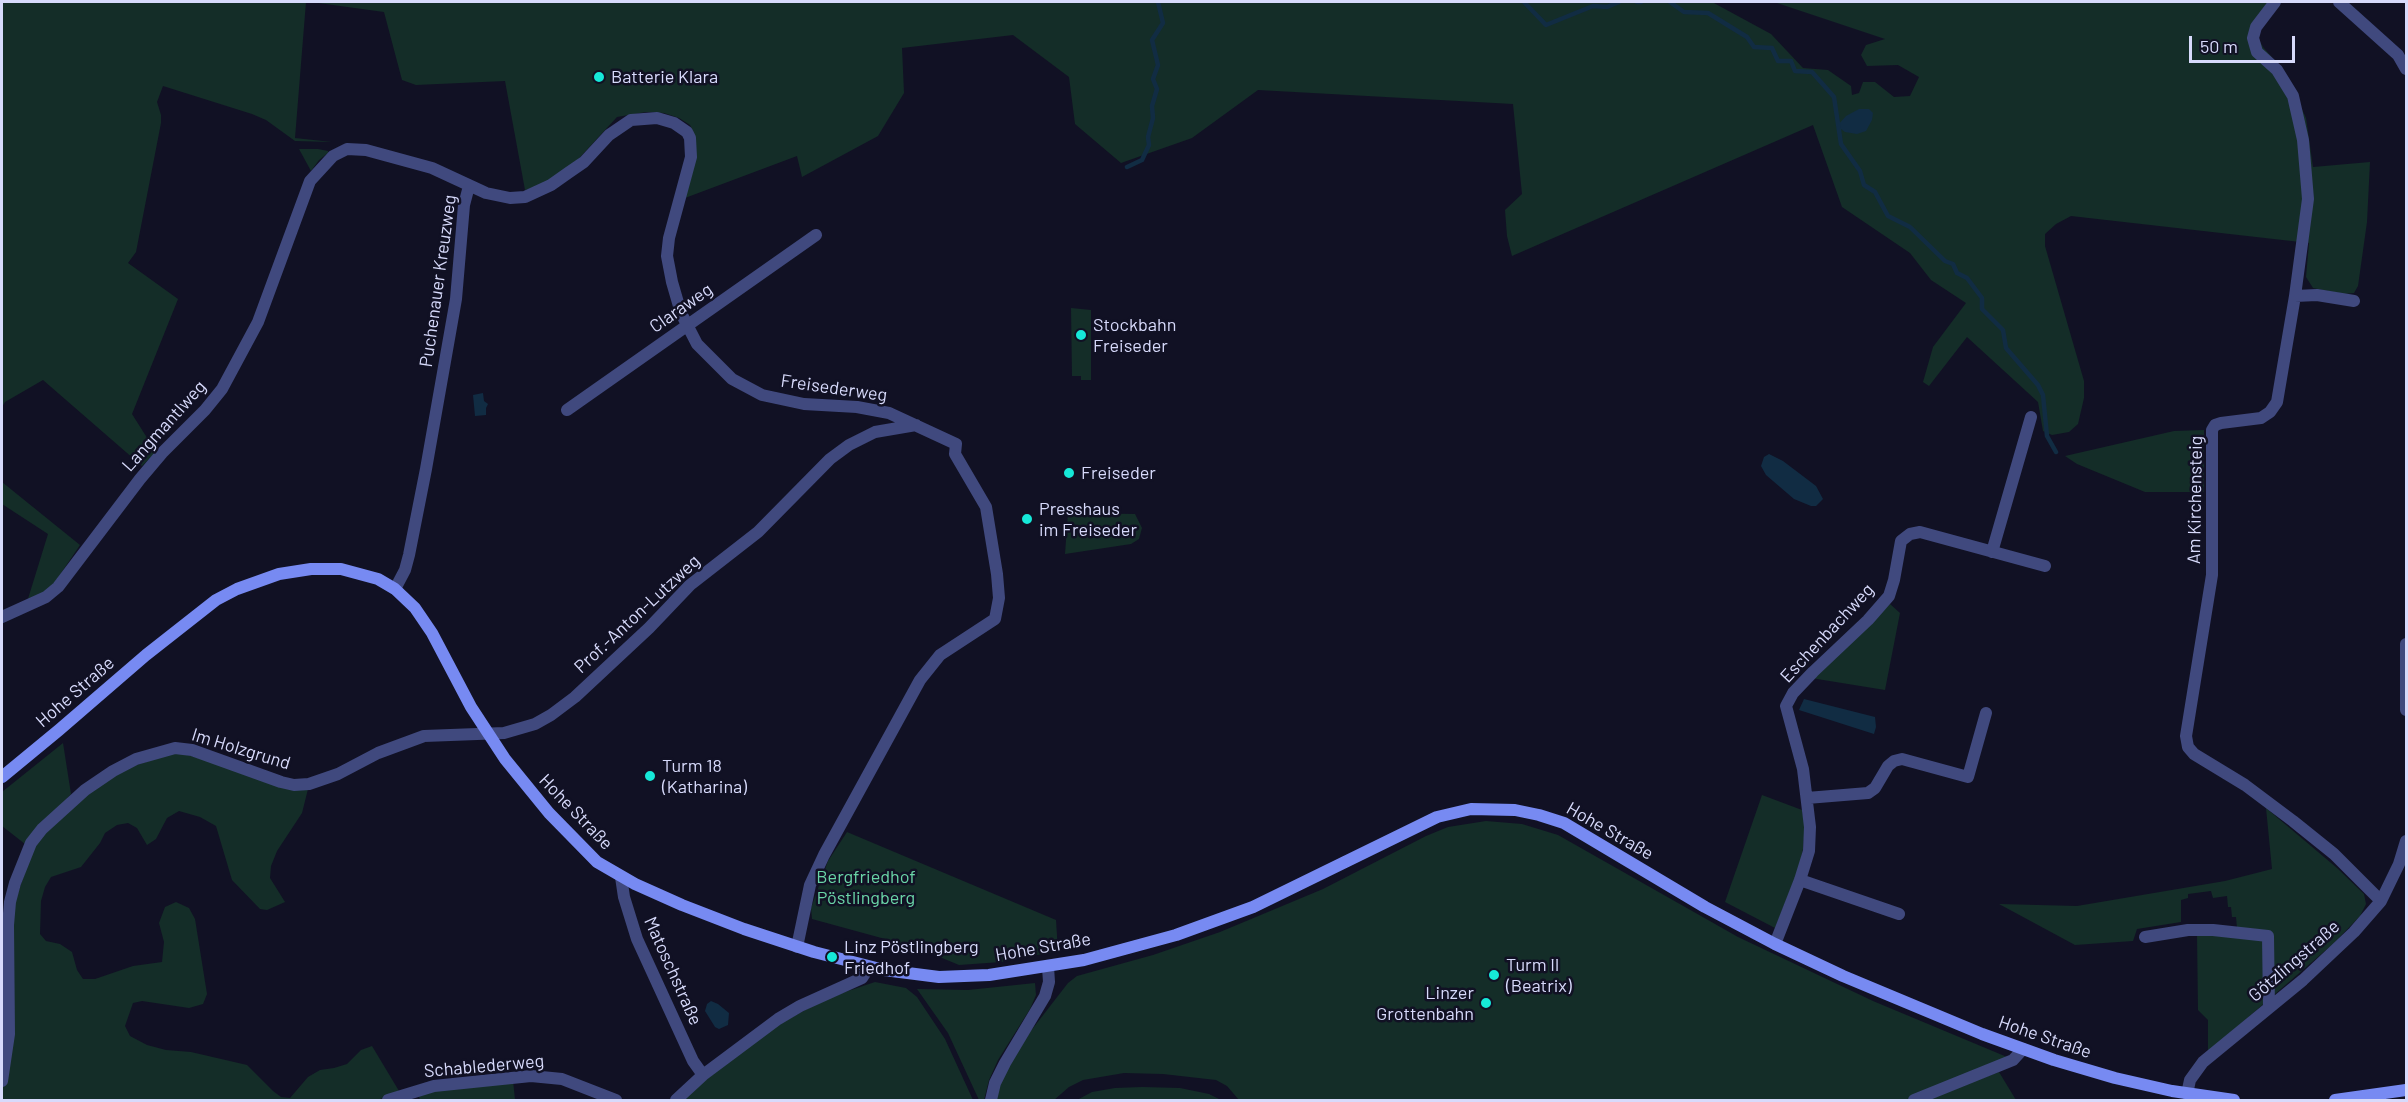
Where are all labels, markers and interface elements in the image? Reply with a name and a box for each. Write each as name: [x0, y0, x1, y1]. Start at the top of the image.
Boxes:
scale bar: [2192, 24, 2298, 62]
text: 50 m: [2200, 35, 2238, 57]
place label: Batterie Klara: [611, 66, 718, 88]
marker: Batterie Klara: [592, 70, 606, 84]
street label: Puchenauer Kreuzweg: [415, 193, 461, 369]
street label: Claraweg: [645, 279, 717, 337]
place label: Stockbahn Freiseder: [1093, 314, 1176, 356]
marker: Stockbahn Freiseder: [1074, 328, 1088, 342]
street label: Freisederweg: [779, 370, 889, 406]
street label: Langmantlweg: [117, 376, 211, 476]
street label: Am Kirchensteig: [2183, 436, 2207, 564]
place label: Freiseder: [1081, 462, 1156, 484]
marker: Freiseder: [1062, 466, 1076, 480]
place label: Presshaus im Freiseder: [1039, 498, 1137, 540]
marker: Presshaus im Freiseder: [1020, 512, 1034, 526]
street label: Prof.-Anton-Lutzweg: [570, 550, 704, 678]
street label: Eschenbachweg: [1776, 579, 1878, 687]
street label: Hohe Straße: [31, 652, 119, 732]
street label: Im Holzgrund: [189, 724, 293, 774]
place label: Turm 18 (Katharina): [662, 755, 747, 798]
marker: Turm 18 (Katharina): [643, 769, 657, 783]
street label: Hohe Straße: [535, 770, 617, 854]
street label: Hohe Straße: [1563, 797, 1657, 865]
park label: Bergfriedhof Pöstlingberg: [816, 866, 916, 908]
street label: Matoschstraße: [639, 913, 707, 1029]
street label: Götzlingstraße: [2244, 916, 2344, 1006]
street label: Hohe Straße: [993, 928, 1093, 966]
place label: Linz Pöstlingberg Friedhof: [844, 936, 979, 978]
marker: Linz Pöstlingberg Friedhof: [825, 950, 839, 964]
place label: Turm II (Beatrix): [1506, 954, 1572, 996]
marker: Turm II (Beatrix): [1487, 968, 1501, 982]
place label: Linzer Grottenbahn: [1376, 982, 1474, 1024]
marker: Linzer Grottenbahn: [1479, 996, 1493, 1010]
street label: Hohe Straße: [1996, 1011, 2094, 1063]
street label: Schablederweg: [423, 1050, 545, 1082]

